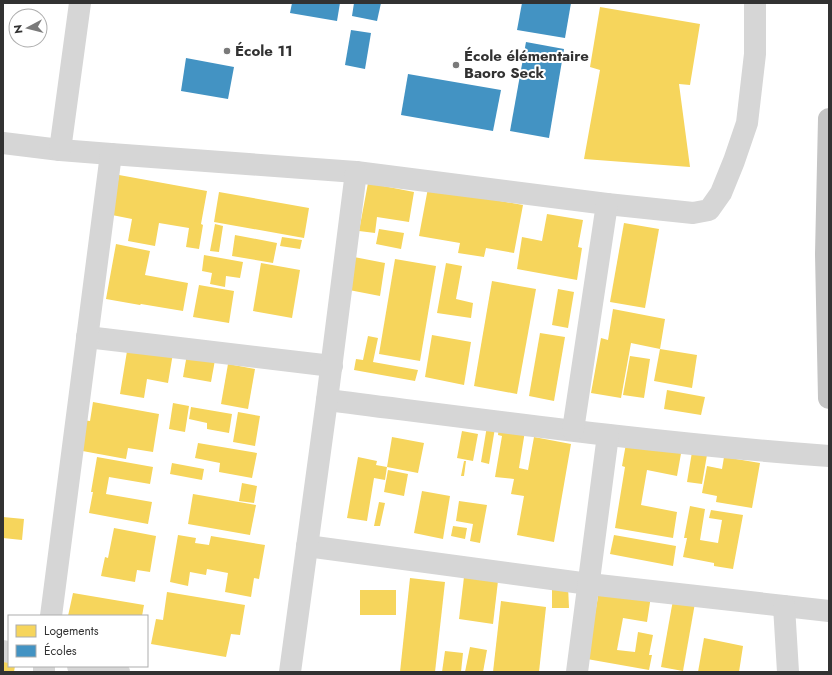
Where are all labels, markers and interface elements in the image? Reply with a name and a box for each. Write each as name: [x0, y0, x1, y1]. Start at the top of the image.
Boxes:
north arrow: [8, 8, 48, 48]
text: N: [10, 24, 27, 35]
place label: École 11: [235, 40, 293, 62]
place label: École élémentaire Baoro Seck: [464, 45, 589, 84]
marker: École 11: [222, 46, 232, 56]
marker: École élémentaire Baoro Seck: [451, 60, 461, 70]
legend: [8, 615, 148, 667]
text: Logements: [44, 622, 99, 640]
text: Écoles: [44, 642, 77, 660]

